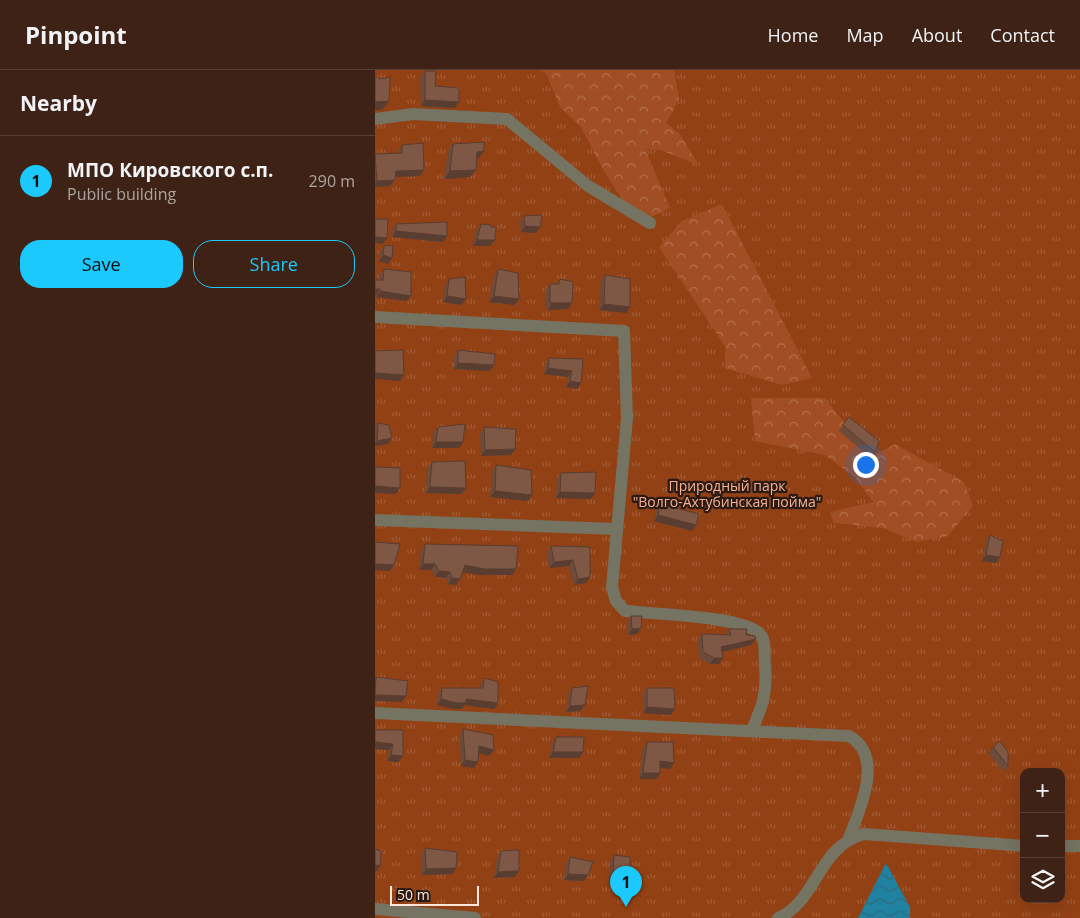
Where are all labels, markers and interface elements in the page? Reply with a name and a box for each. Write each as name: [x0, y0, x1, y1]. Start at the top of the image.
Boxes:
text: Pinpoint: [25, 18, 127, 51]
text: Home: [768, 23, 818, 47]
text: Map: [846, 23, 884, 47]
text: About: [912, 23, 962, 47]
text: Contact: [990, 23, 1055, 47]
text: Nearby: [20, 89, 97, 117]
text: МПО Кировского с.п.: [67, 157, 273, 183]
text: 1: [31, 170, 41, 192]
text: 290 m: [309, 170, 355, 192]
text: Public building: [67, 183, 176, 205]
button: Save: [20, 240, 183, 288]
button: Share: [193, 240, 355, 288]
your location: [853, 452, 879, 478]
park label: Природный парк "Волго-Ахтубинская пойма": [633, 476, 821, 511]
map controls: [1020, 768, 1065, 903]
button: +: [1020, 768, 1065, 813]
button: −: [1020, 813, 1065, 858]
button: layers: [1020, 858, 1065, 903]
pin: 1: [610, 866, 642, 907]
scale bar: [390, 883, 479, 906]
text: 50 m: [397, 885, 430, 904]

